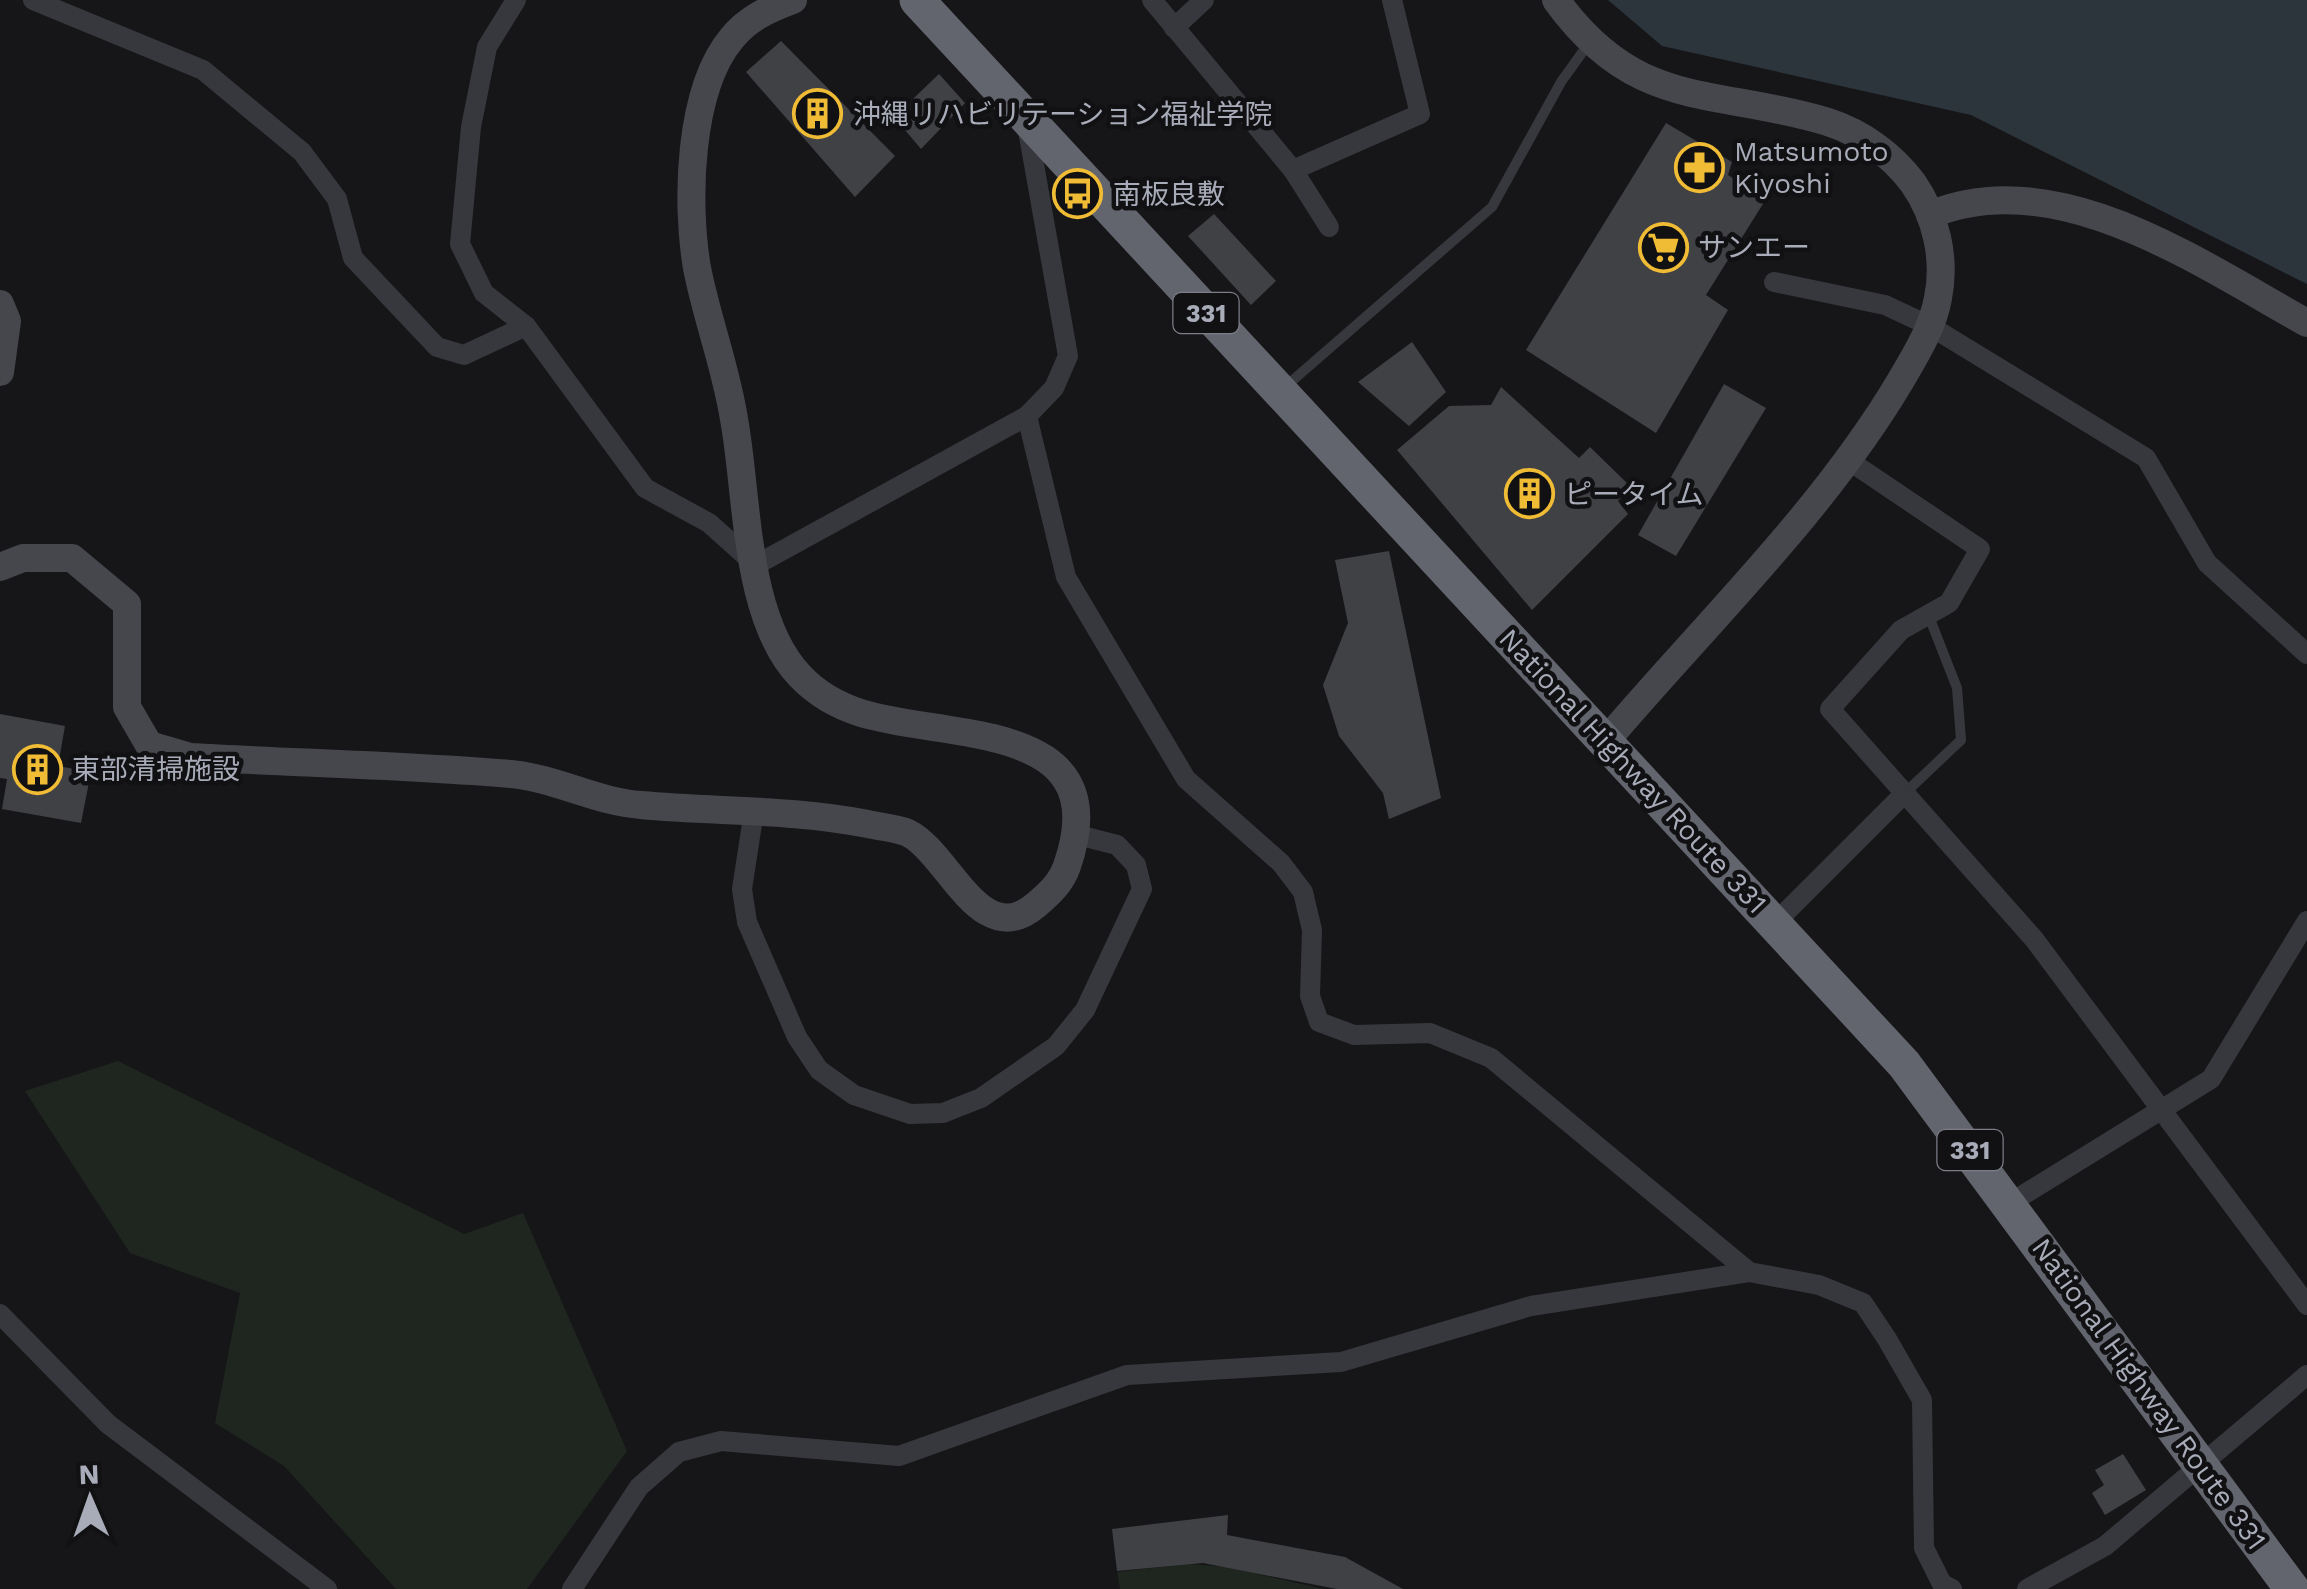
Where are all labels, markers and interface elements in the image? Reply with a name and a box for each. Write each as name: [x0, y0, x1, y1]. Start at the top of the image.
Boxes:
building icon: 沖縄リハビリテーション福祉学院: [792, 88, 844, 140]
place label: 沖縄リハビリテーション福祉学院: [853, 98, 1272, 131]
place label: Matsumoto Kiyoshi: [1734, 135, 1889, 200]
pharmacy icon: Matsumoto Kiyoshi: [1673, 141, 1725, 193]
bus stop icon: 南板良敷: [1052, 168, 1104, 220]
place label: 南板良敷: [1113, 178, 1225, 211]
supermarket icon: サンエー: [1637, 221, 1689, 273]
place label: サンエー: [1698, 231, 1810, 264]
road number: 331: [1174, 293, 1238, 333]
building icon: ピータイム: [1503, 468, 1555, 520]
place label: ピータイム: [1564, 478, 1703, 511]
street label: National Highway Route 331: [1492, 622, 1774, 920]
building icon: 東部清掃施設: [11, 743, 63, 795]
place label: 東部清掃施設: [72, 753, 240, 786]
road number: 331: [1938, 1130, 2002, 1170]
street label: National Highway Route 331: [2025, 1232, 2273, 1556]
north arrow: [40, 1449, 140, 1549]
text: N: [78, 1458, 100, 1491]

